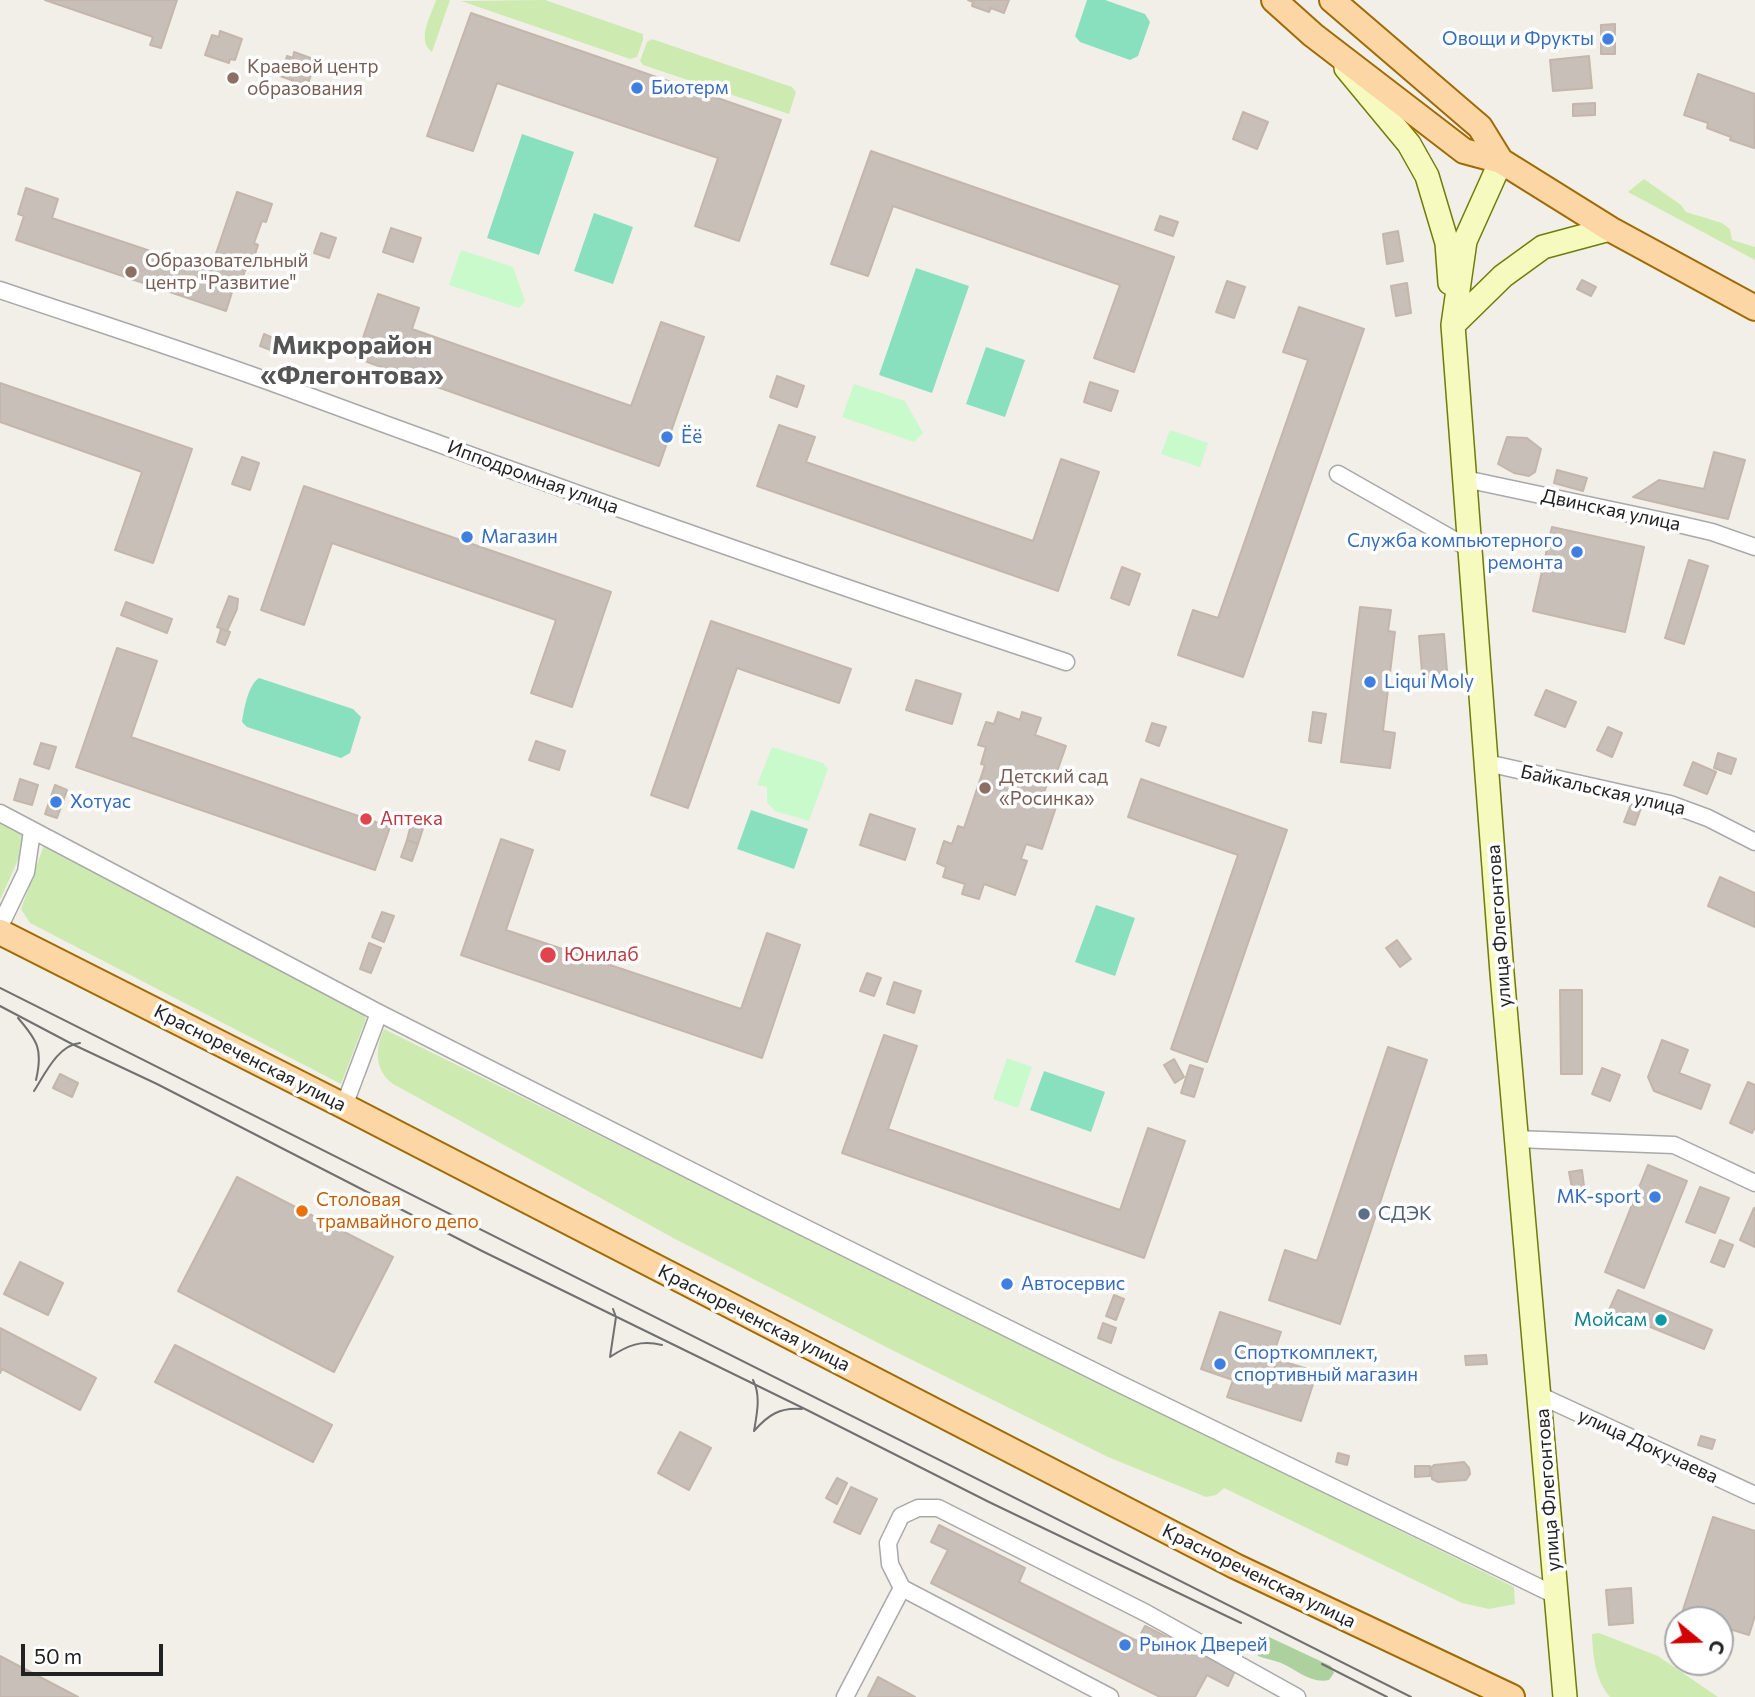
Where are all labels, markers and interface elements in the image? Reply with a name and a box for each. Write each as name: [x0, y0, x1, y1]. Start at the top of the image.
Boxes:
place label: Овощи и Фрукты: [1442, 28, 1594, 50]
marker: Овощи и Фрукты: [1600, 31, 1616, 47]
place label: Краевой центр образования: [247, 56, 379, 100]
marker: Краевой центр образования: [225, 70, 241, 86]
place label: Биотерм: [651, 77, 728, 99]
marker: Биотерм: [629, 80, 645, 96]
place label: Образовательный центр "Развитие": [145, 250, 309, 294]
marker: Образовательный центр "Развитие": [123, 264, 139, 280]
district label: Микрорайон «Флегонтова»: [260, 329, 444, 390]
place label: Ёё: [681, 426, 702, 448]
marker: Ёё: [659, 429, 675, 445]
street label: Ипподромная улица: [444, 435, 622, 519]
street label: Двинская улица: [1539, 484, 1683, 536]
place label: Магазин: [481, 526, 558, 548]
marker: Магазин: [459, 529, 475, 545]
place label: Служба компьютерного ремонта: [1347, 530, 1563, 574]
marker: Служба компьютерного ремонта: [1569, 544, 1585, 560]
place label: Liqui Moly: [1384, 671, 1474, 693]
marker: Liqui Moly: [1362, 674, 1378, 690]
street label: Байкальская улица: [1518, 760, 1688, 820]
place label: Детский сад «Росинка»: [999, 766, 1108, 810]
marker: Детский сад «Росинка»: [977, 780, 993, 796]
place label: Хотуас: [70, 791, 131, 813]
marker: Хотуас: [48, 794, 64, 810]
place label: Аптека: [380, 808, 443, 830]
marker: Аптека: [358, 811, 374, 827]
street label: улица Флегонтова: [1482, 844, 1516, 1008]
place label: Юнилаб: [564, 944, 639, 966]
marker: Юнилаб: [538, 945, 558, 965]
street label: Краснореченская улица: [150, 1000, 350, 1116]
place label: MK-sport: [1556, 1186, 1641, 1208]
place label: Столовая трамвайного депо: [316, 1189, 479, 1233]
marker: MK-sport: [1647, 1189, 1663, 1205]
marker: Столовая трамвайного депо: [294, 1203, 310, 1219]
place label: СДЭК: [1378, 1203, 1432, 1225]
marker: СДЭК: [1356, 1206, 1372, 1222]
street label: Краснореченская улица: [654, 1260, 854, 1376]
place label: Автосервис: [1021, 1273, 1125, 1295]
marker: Автосервис: [999, 1276, 1015, 1292]
place label: Мойсам: [1574, 1309, 1647, 1331]
marker: Мойсам: [1653, 1312, 1669, 1328]
place label: Спорткомплект, спортивный магазин: [1234, 1342, 1418, 1386]
marker: Спорткомплект, спортивный магазин: [1212, 1356, 1228, 1372]
street label: улица Докучаева: [1574, 1404, 1722, 1488]
street label: улица Флегонтова: [1531, 1408, 1565, 1572]
street label: Краснореченская улица: [1159, 1519, 1359, 1633]
north arrow: [1664, 1606, 1734, 1676]
scale bar: [24, 1630, 166, 1674]
place label: Рынок Дверей: [1139, 1634, 1268, 1656]
marker: Рынок Дверей: [1117, 1637, 1133, 1653]
text: С: [1704, 1637, 1730, 1657]
text: 50 m: [34, 1643, 82, 1668]

